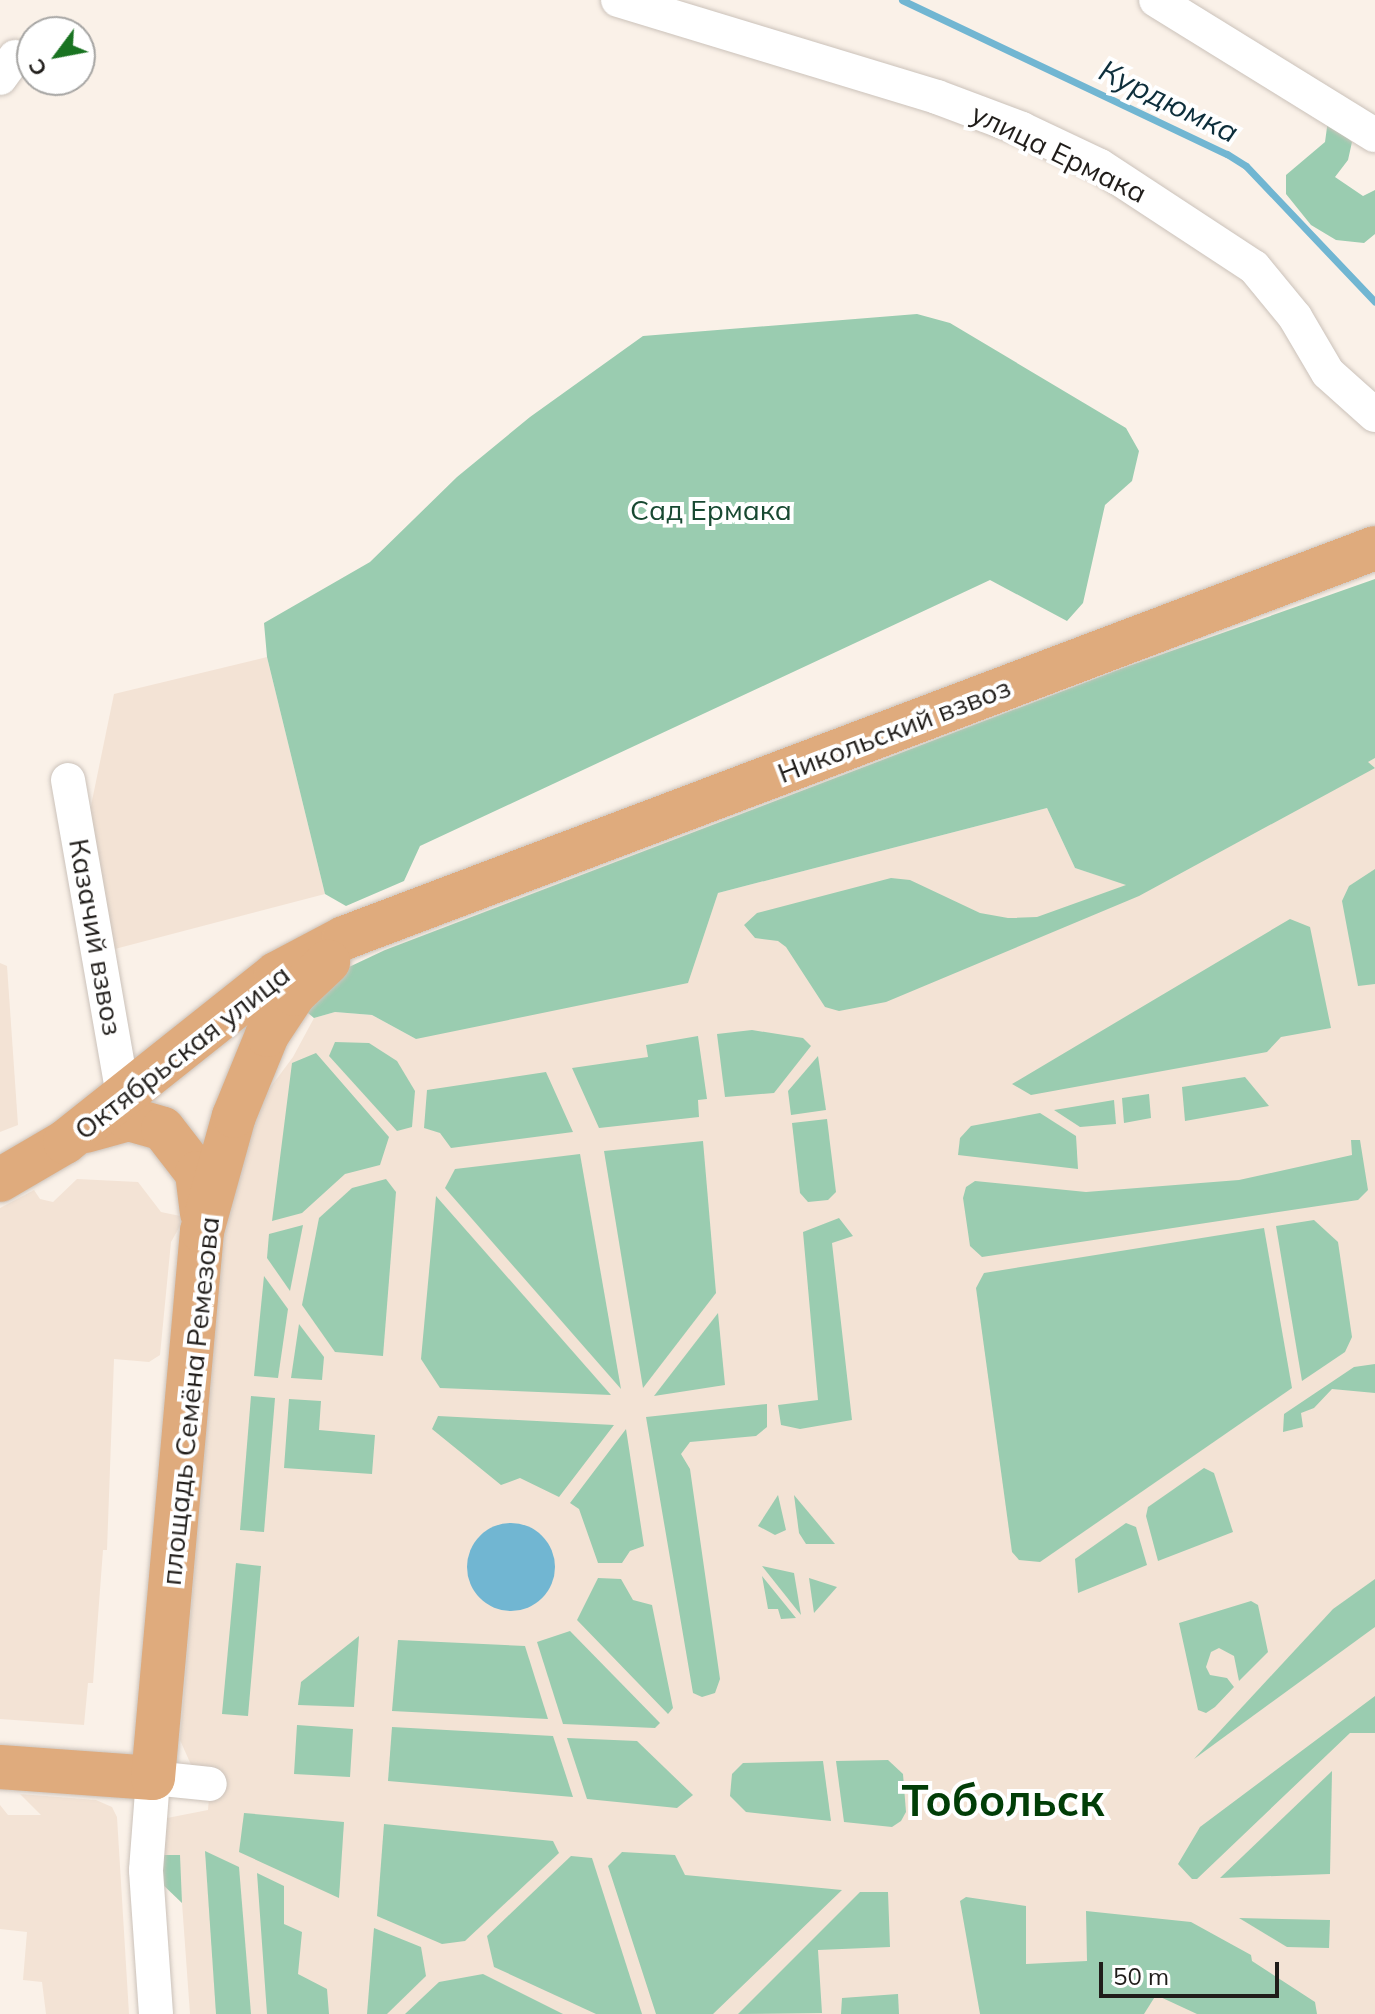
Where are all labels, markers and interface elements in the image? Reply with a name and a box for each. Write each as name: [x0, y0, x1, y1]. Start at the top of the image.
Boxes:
north arrow: [16, 16, 96, 96]
water label: Курдюмка: [1094, 52, 1244, 150]
text: С: [21, 54, 53, 81]
street label: улица Ермака: [966, 96, 1152, 210]
park label: Сад Ермака: [630, 493, 792, 527]
street label: Никольский взвоз: [773, 670, 1015, 790]
street label: Казачий взвоз: [62, 836, 130, 1038]
street label: Октябрьская улица: [68, 957, 296, 1147]
street label: площадь Семёна Ремезова: [154, 1215, 226, 1587]
district label: Тобольск: [902, 1774, 1104, 1826]
scale bar: [1103, 1946, 1283, 1996]
text: 50 m: [1113, 1961, 1169, 1991]

